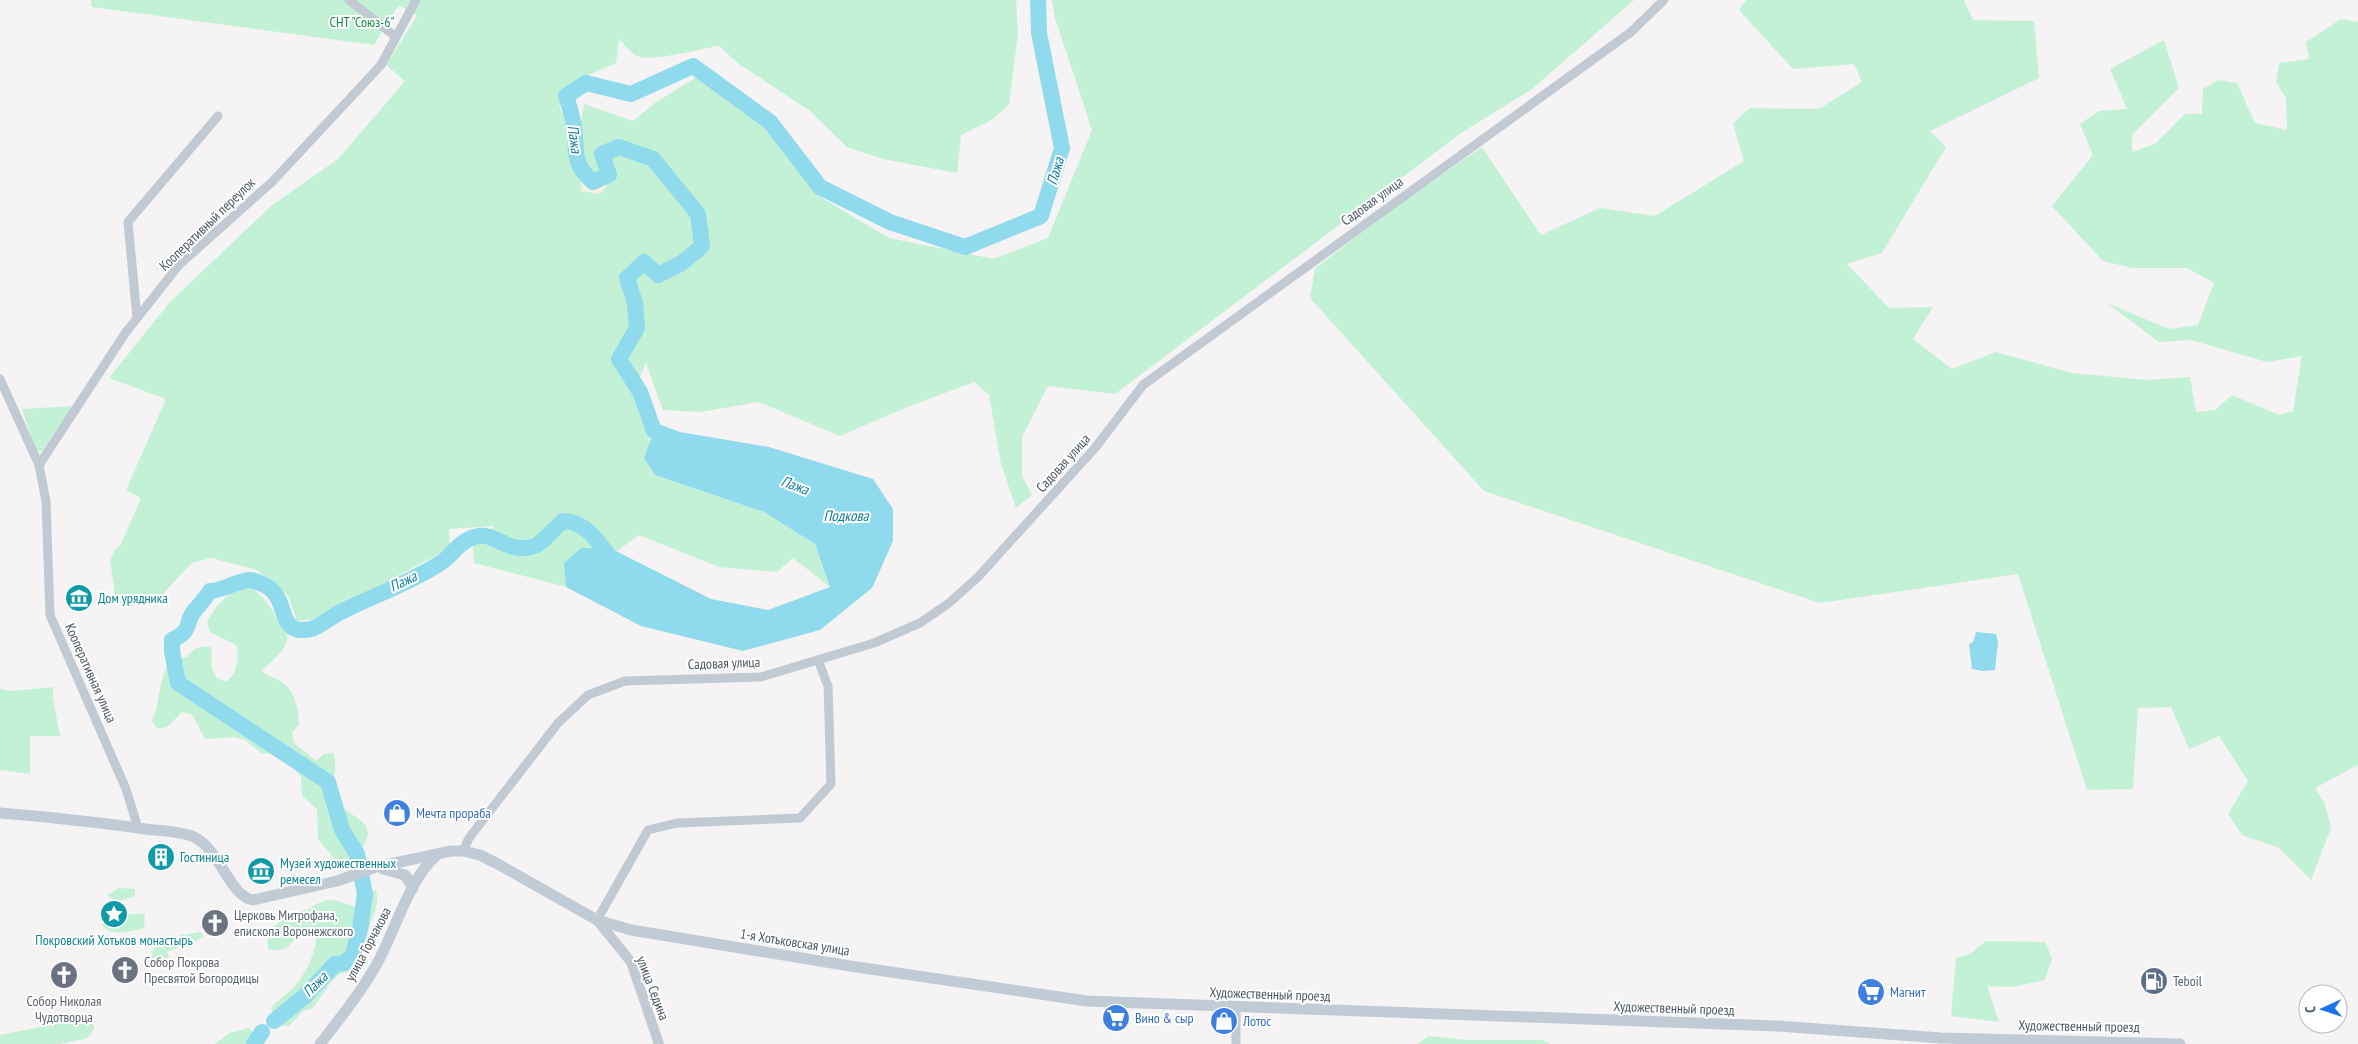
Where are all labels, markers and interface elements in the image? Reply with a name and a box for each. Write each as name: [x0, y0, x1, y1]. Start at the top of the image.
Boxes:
park label: СНТ "Союз-6": [330, 13, 394, 31]
water label: Пажа: [564, 124, 586, 155]
water label: Пажа: [1042, 154, 1068, 187]
street label: Садовая улица: [1337, 172, 1407, 230]
street label: Кооперативный переулок: [155, 173, 259, 274]
street label: Садовая улица: [1032, 430, 1094, 496]
water label: Пажа: [779, 471, 812, 499]
water label: Подкова: [823, 506, 870, 525]
water label: Пажа: [386, 566, 421, 596]
museum icon: Дом урядника: [64, 583, 94, 613]
place label: Дом урядника: [98, 589, 168, 607]
street label: Кооперативная улица: [61, 621, 121, 725]
street label: Садовая улица: [687, 653, 761, 673]
shop icon: Мечта прораба: [382, 798, 412, 828]
place label: Мечта прораба: [416, 804, 491, 822]
building icon: Гостиница: [146, 842, 176, 872]
place label: Гостиница: [180, 848, 229, 866]
place label: Музей художественных ремесел: [280, 854, 396, 888]
museum icon: Музей художественных ремесел: [246, 856, 276, 886]
place icon: Покровский Хотьков монастырь: [99, 899, 129, 929]
street label: улица Горчакова: [341, 904, 395, 984]
place label: Церковь Митрофана, епископа Воронежского: [234, 906, 353, 940]
church icon: Церковь Митрофана, епископа Воронежского: [200, 908, 230, 938]
street label: 1-я Хотьковская улица: [739, 924, 851, 960]
place label: Покровский Хотьков монастырь: [35, 931, 193, 949]
place label: Собор Покрова Пресвятой Богородицы: [144, 953, 259, 987]
street label: улица Седина: [633, 953, 673, 1023]
church icon: Собор Покрова Пресвятой Богородицы: [110, 955, 140, 985]
church icon: Собор Николая Чудотворца: [49, 960, 79, 990]
fuel station icon: Teboil: [2139, 966, 2169, 996]
water label: Пажа: [298, 967, 332, 1001]
place label: Teboil: [2173, 972, 2203, 990]
supermarket icon: Магнит: [1856, 977, 1886, 1007]
street label: Художественный проезд: [1209, 983, 1331, 1005]
place label: Магнит: [1890, 983, 1926, 1001]
north arrow: [2298, 984, 2348, 1034]
place label: Собор Николая Чудотворца: [27, 992, 101, 1026]
street label: Художественный проезд: [1613, 997, 1735, 1019]
supermarket icon: Вино & сыр: [1101, 1003, 1131, 1033]
text: С: [2301, 1005, 2319, 1013]
shop icon: Лотос: [1209, 1006, 1239, 1036]
place label: Вино & сыр: [1135, 1009, 1194, 1027]
place label: Лотос: [1242, 1012, 1271, 1030]
street label: Художественный проезд: [2018, 1016, 2140, 1036]

